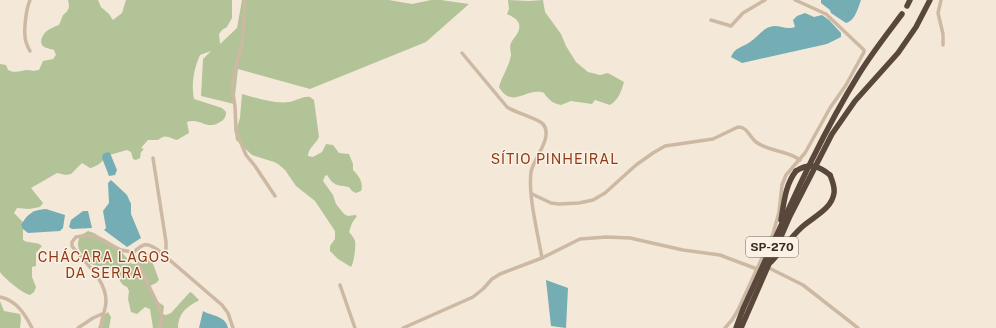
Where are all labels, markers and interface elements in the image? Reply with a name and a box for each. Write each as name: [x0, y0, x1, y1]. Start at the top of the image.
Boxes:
district label: SÍTIO PINHEIRAL: [491, 150, 619, 167]
road number: SP-270: [746, 237, 798, 257]
district label: CHÁCARA LAGOS DA SERRA: [38, 248, 170, 281]

